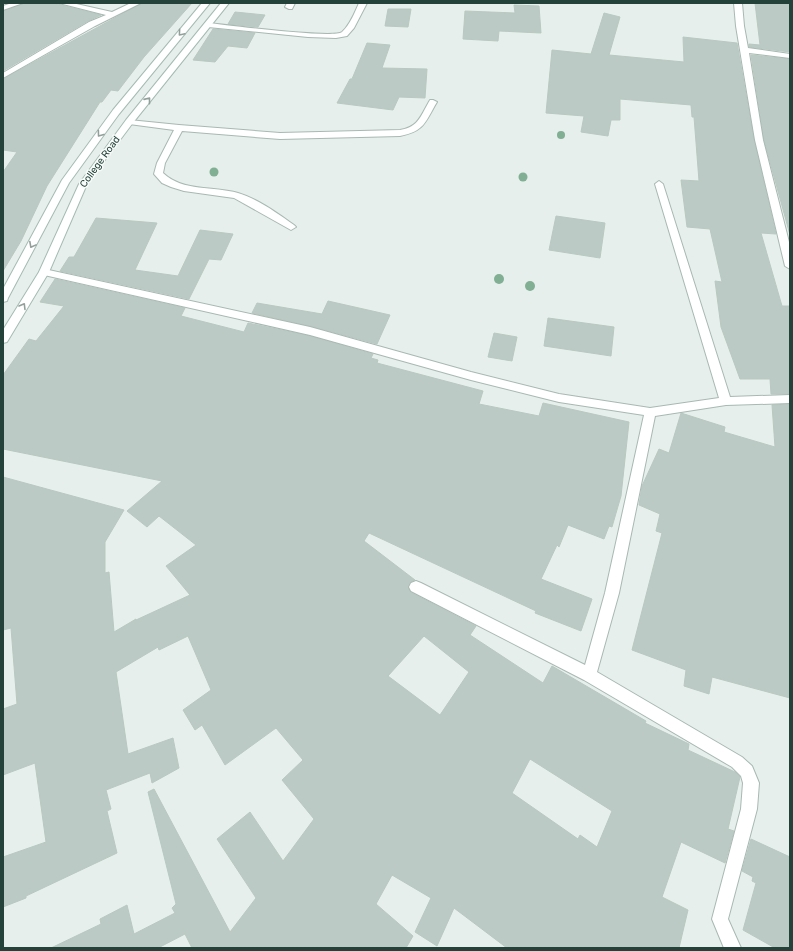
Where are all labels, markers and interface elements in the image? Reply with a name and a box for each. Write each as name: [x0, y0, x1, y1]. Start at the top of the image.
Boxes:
one-way arrow: [179, 28, 186, 36]
one-way arrow: [143, 97, 150, 104]
one-way arrow: [98, 130, 105, 137]
street label: College Road: [77, 134, 123, 190]
one-way arrow: [29, 241, 37, 248]
one-way arrow: [19, 303, 26, 310]

